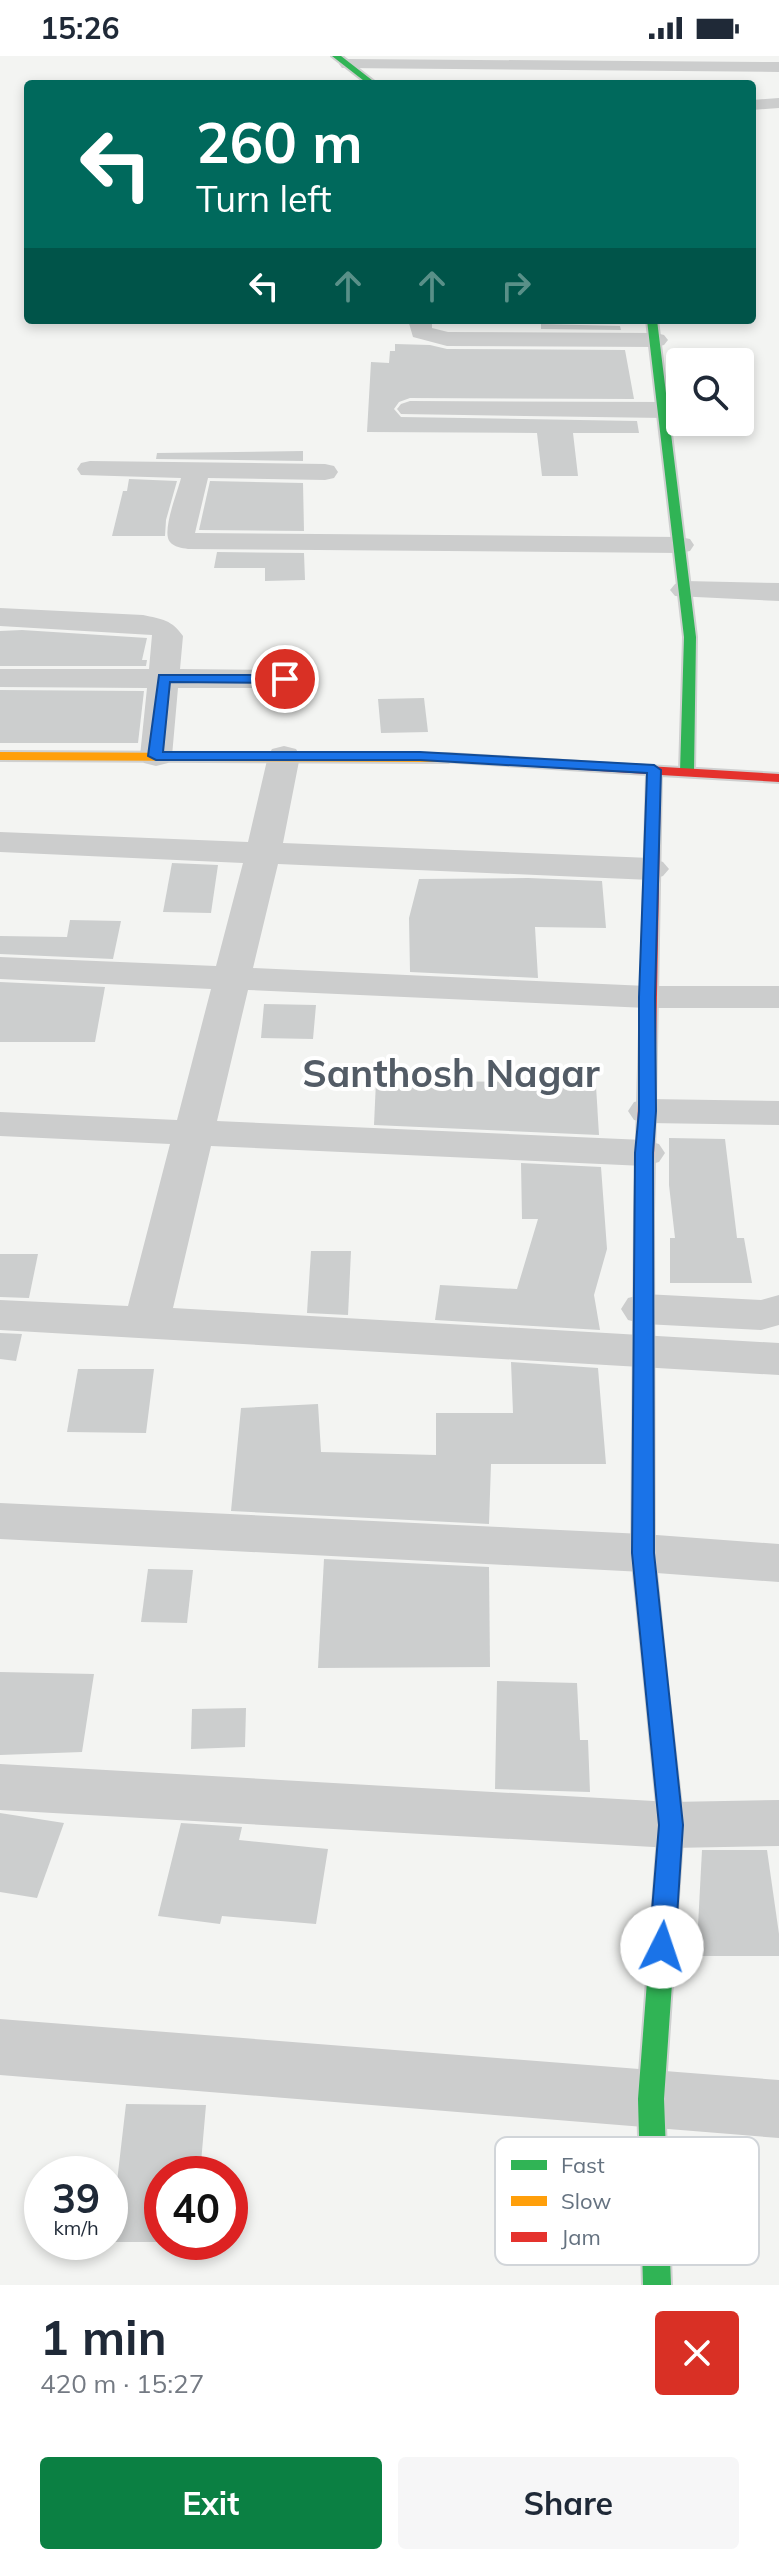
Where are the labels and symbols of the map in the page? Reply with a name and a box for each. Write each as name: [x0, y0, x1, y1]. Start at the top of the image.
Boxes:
pin: [251, 645, 319, 713]
district label: Santhosh Nagar: [302, 1049, 600, 1097]
position arrow: [620, 1905, 704, 1989]
legend: [495, 2137, 759, 2265]
text: Fast: [561, 2151, 605, 2179]
speed limit sign: 40: [144, 2156, 248, 2260]
text: Slow: [561, 2187, 611, 2215]
text: Jam: [561, 2223, 601, 2251]

